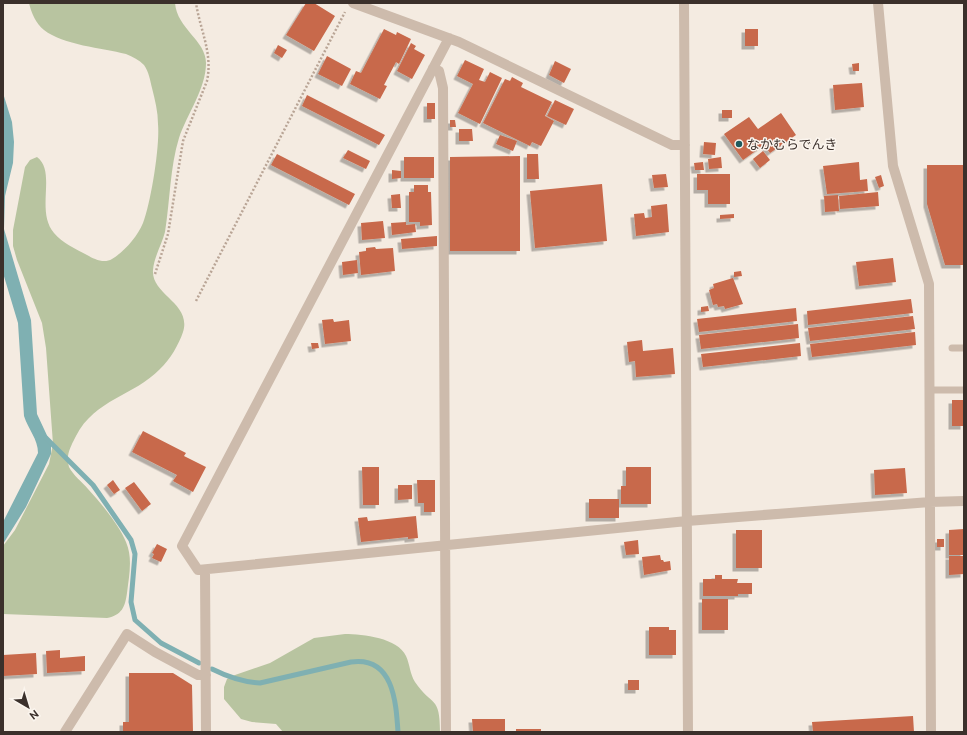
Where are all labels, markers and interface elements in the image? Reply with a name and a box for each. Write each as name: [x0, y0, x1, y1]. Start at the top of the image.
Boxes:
place label: なかむらでんき: [747, 137, 838, 151]
marker: なかむらでんき: [734, 139, 744, 149]
north arrow: [8, 687, 48, 727]
text: N: [27, 708, 41, 722]

